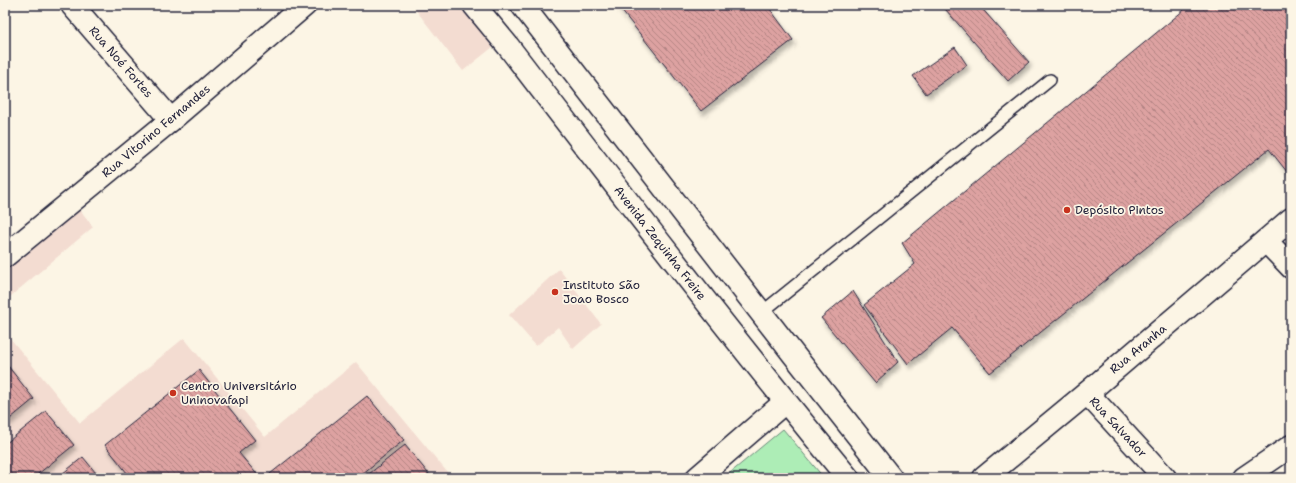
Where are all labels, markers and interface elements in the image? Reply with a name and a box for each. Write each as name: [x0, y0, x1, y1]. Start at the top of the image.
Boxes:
street label: Rua Noé Fortes: [86, 23, 156, 101]
street label: Rua Vitorino Fernandes: [98, 81, 214, 181]
street label: Avenida Zequinha Freire: [610, 183, 710, 304]
place label: Depósito Pintos: [1075, 202, 1164, 218]
marker: Depósito Pintos: [1062, 205, 1072, 215]
place label: Instituto São Joao Bosco: [563, 277, 640, 307]
marker: Instituto São Joao Bosco: [550, 287, 560, 297]
street label: Rua Aranha: [1106, 320, 1170, 377]
place label: Centro Universitário Uninovafapi: [181, 378, 297, 408]
marker: Centro Universitário Uninovafapi: [168, 388, 178, 398]
street label: Rua Salvador: [1086, 393, 1150, 461]

